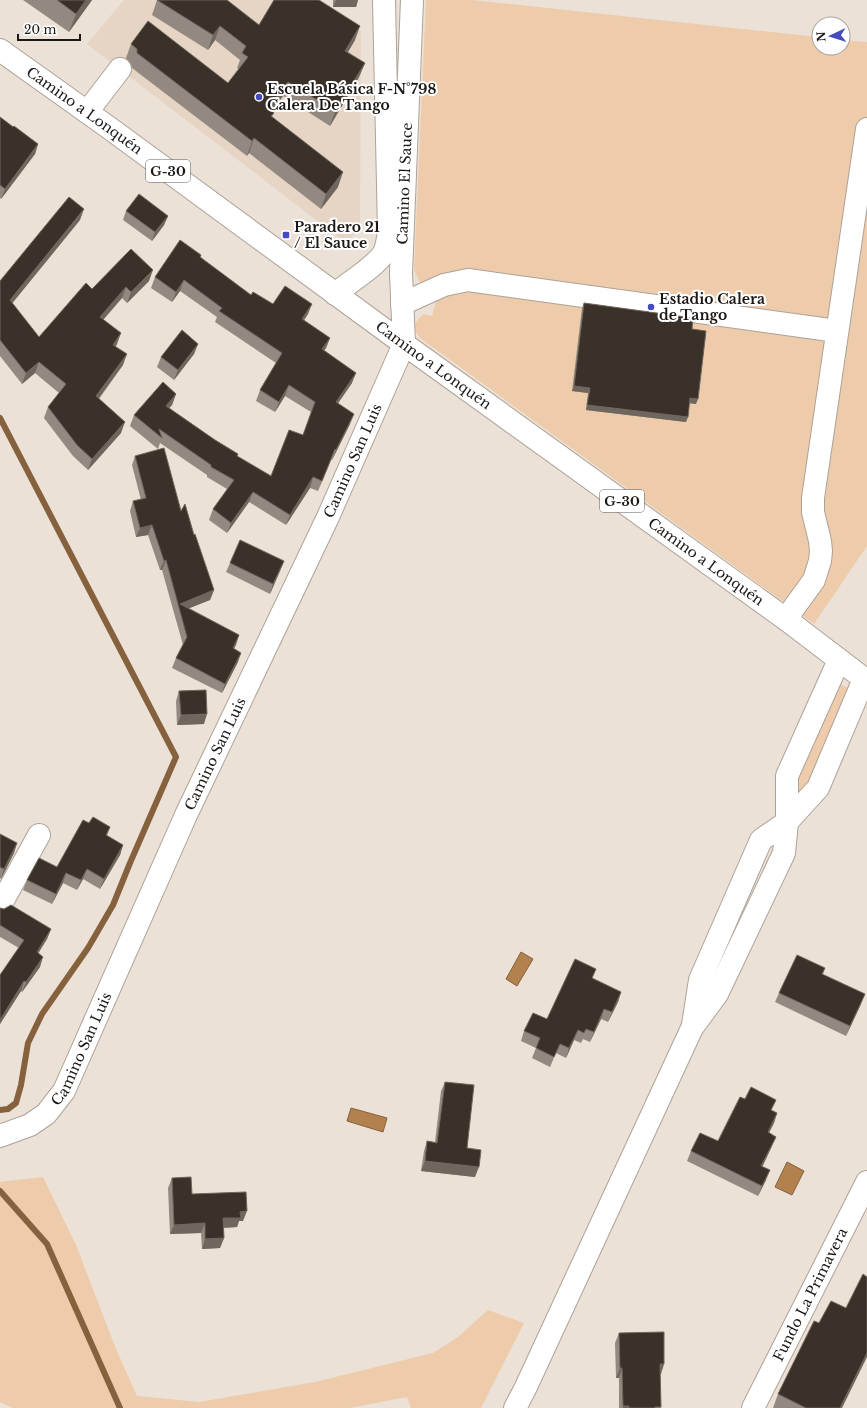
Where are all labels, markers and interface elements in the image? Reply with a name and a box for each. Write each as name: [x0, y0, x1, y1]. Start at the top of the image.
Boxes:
scale bar: [18, 16, 80, 42]
north arrow: [811, 16, 851, 56]
text: 20 m: [24, 22, 56, 37]
text: N: [814, 30, 828, 42]
street label: Camino a Lonquén: [23, 63, 146, 158]
place label: Escuela Básica F-N°798 Calera De Tango: [267, 80, 436, 114]
marker: Escuela Básica F-N°798 Calera De Tango: [254, 92, 264, 102]
street label: Camino El Sauce: [393, 122, 416, 245]
road number: G-30: [146, 160, 190, 182]
place label: Paradero 21 / El Sauce: [294, 218, 380, 252]
marker: Paradero 21 / El Sauce: [281, 230, 291, 240]
place label: Estadio Calera de Tango: [659, 290, 765, 324]
marker: Estadio Calera de Tango: [646, 302, 656, 312]
street label: Camino a Lonquén: [372, 317, 495, 413]
street label: Camino San Luis: [320, 401, 386, 521]
road number: G-30: [600, 490, 644, 512]
street label: Camino a Lonquén: [645, 514, 768, 610]
street label: Camino San Luis: [181, 695, 250, 813]
street label: Camino San Luis: [47, 990, 115, 1109]
street label: Fundo La Primavera: [769, 1225, 851, 1364]

